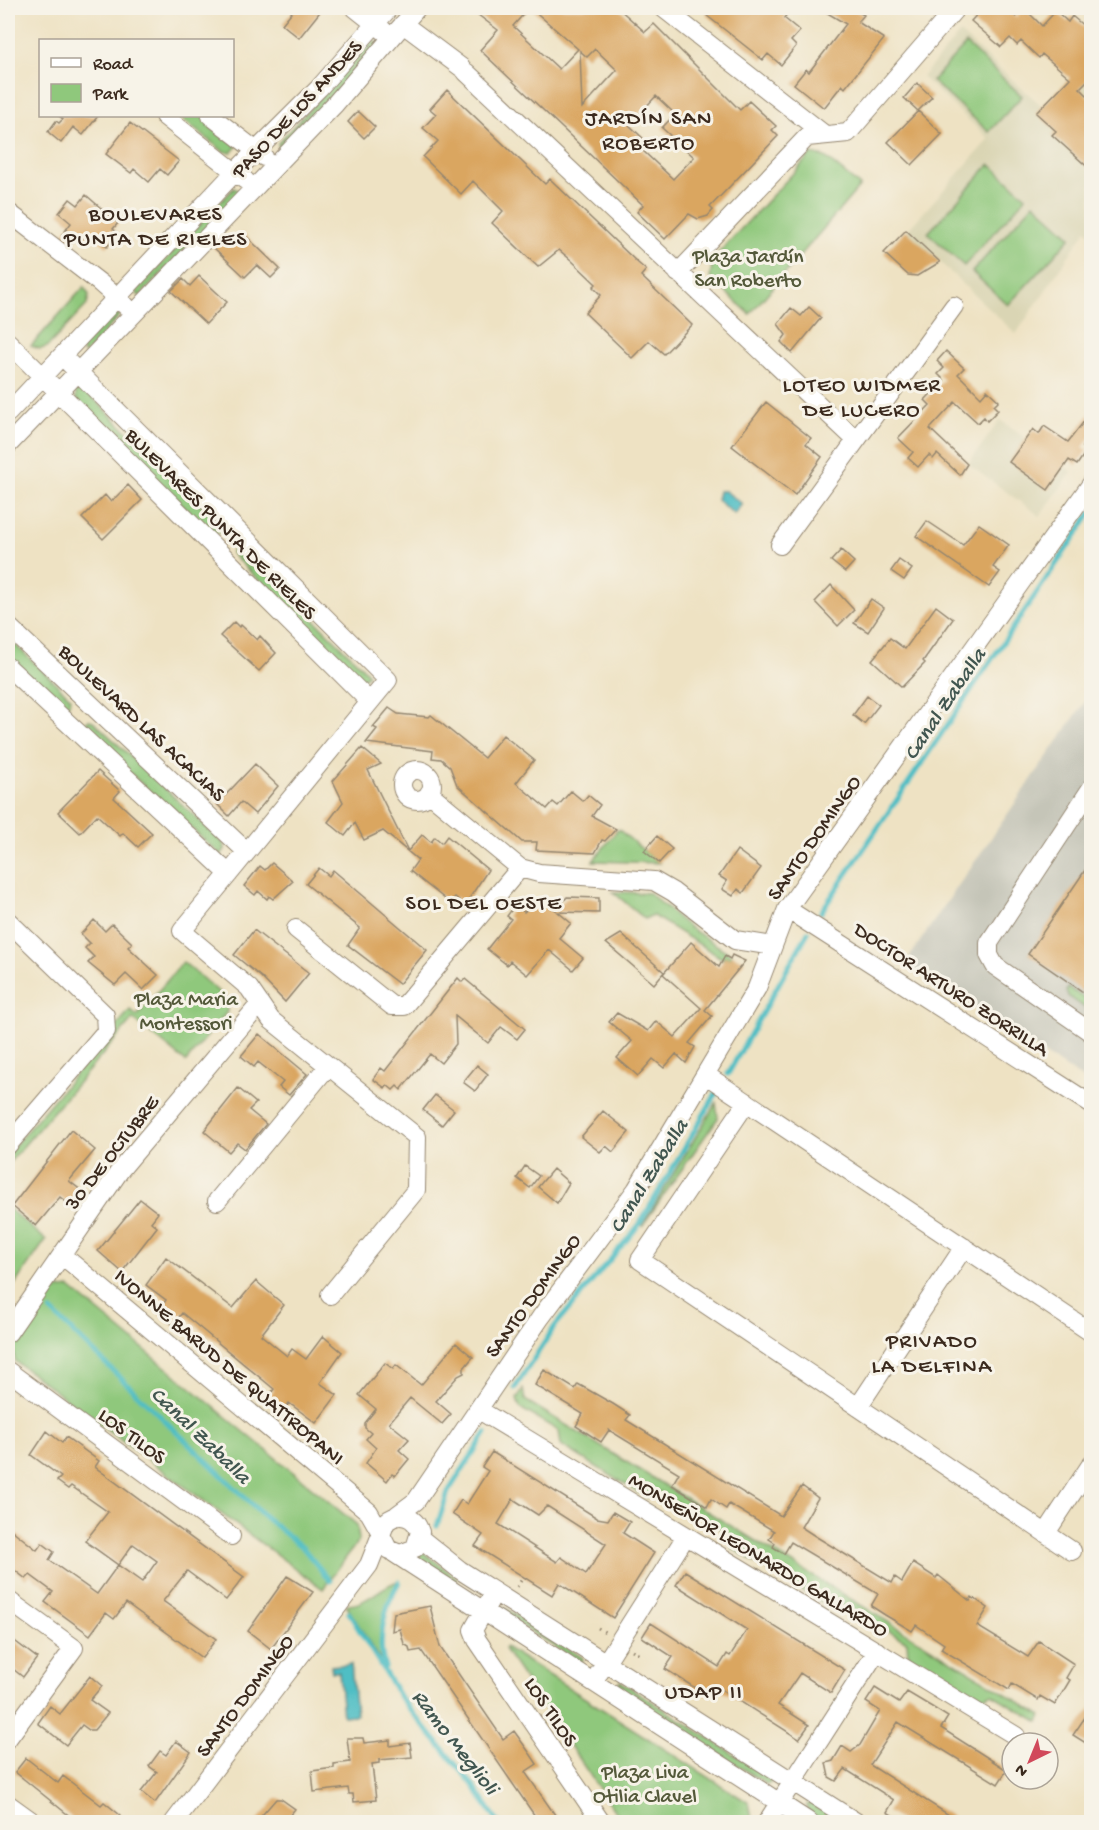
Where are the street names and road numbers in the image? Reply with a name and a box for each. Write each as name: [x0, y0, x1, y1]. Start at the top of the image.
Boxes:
street label: PASO DE LOS ANDES: [227, 36, 370, 186]
street label: BULEVARES PUNTA DE RIELES: [118, 424, 321, 627]
street label: BOULEVARD LAS ACACIAS: [51, 640, 230, 809]
street label: SANTO DOMINGO: [763, 771, 868, 906]
street label: DOCTOR ARTURO ZORRILLA: [846, 917, 1054, 1064]
street label: 30 DE OCTUBRE: [61, 1091, 167, 1217]
street label: SANTO DOMINGO: [481, 1230, 588, 1364]
street label: IVONNE BARUD DE QUATTROPANI: [108, 1265, 348, 1472]
street label: LOS TILOS: [92, 1404, 170, 1471]
street label: MONSEÑOR LEONARDO GALLARDO: [623, 1469, 892, 1645]
street label: SANTO DOMINGO: [193, 1631, 301, 1763]
street label: LOS TILOS: [517, 1674, 581, 1753]

